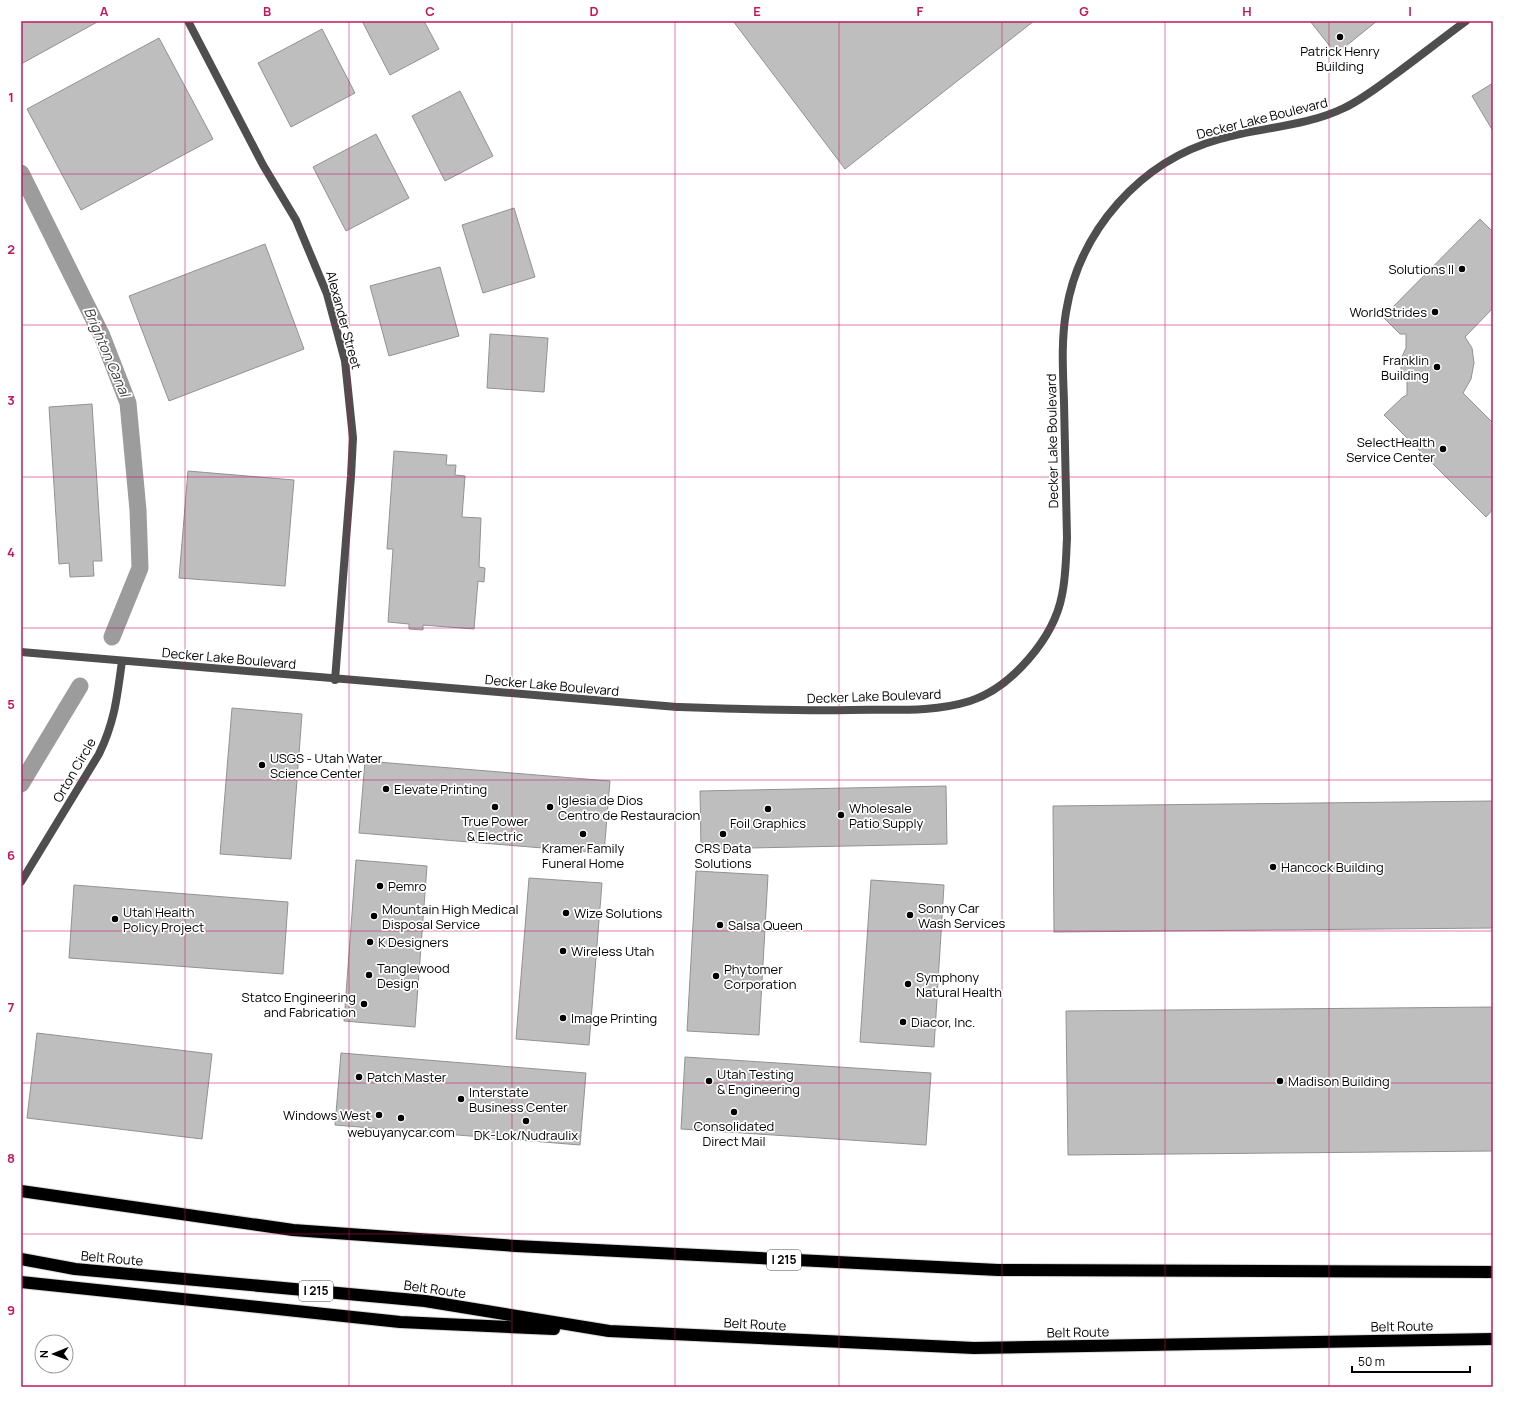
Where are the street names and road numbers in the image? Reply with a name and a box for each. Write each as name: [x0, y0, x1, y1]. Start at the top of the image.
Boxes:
street label: Decker Lake Boulevard: [1195, 93, 1329, 143]
street label: Alexander Street: [322, 269, 366, 371]
street label: Decker Lake Boulevard: [1042, 374, 1062, 508]
street label: Decker Lake Boulevard: [161, 643, 297, 673]
street label: Decker Lake Boulevard: [484, 670, 620, 700]
street label: Decker Lake Boulevard: [806, 685, 942, 707]
street label: Orton Circle: [48, 734, 100, 805]
street label: Belt Route: [80, 1246, 144, 1270]
road number: I 215: [767, 1250, 801, 1270]
street label: Belt Route: [403, 1276, 468, 1302]
road number: I 215: [299, 1281, 333, 1301]
street label: Belt Route: [723, 1313, 787, 1335]
street label: Belt Route: [1371, 1316, 1434, 1336]
street label: Belt Route: [1047, 1322, 1110, 1342]

